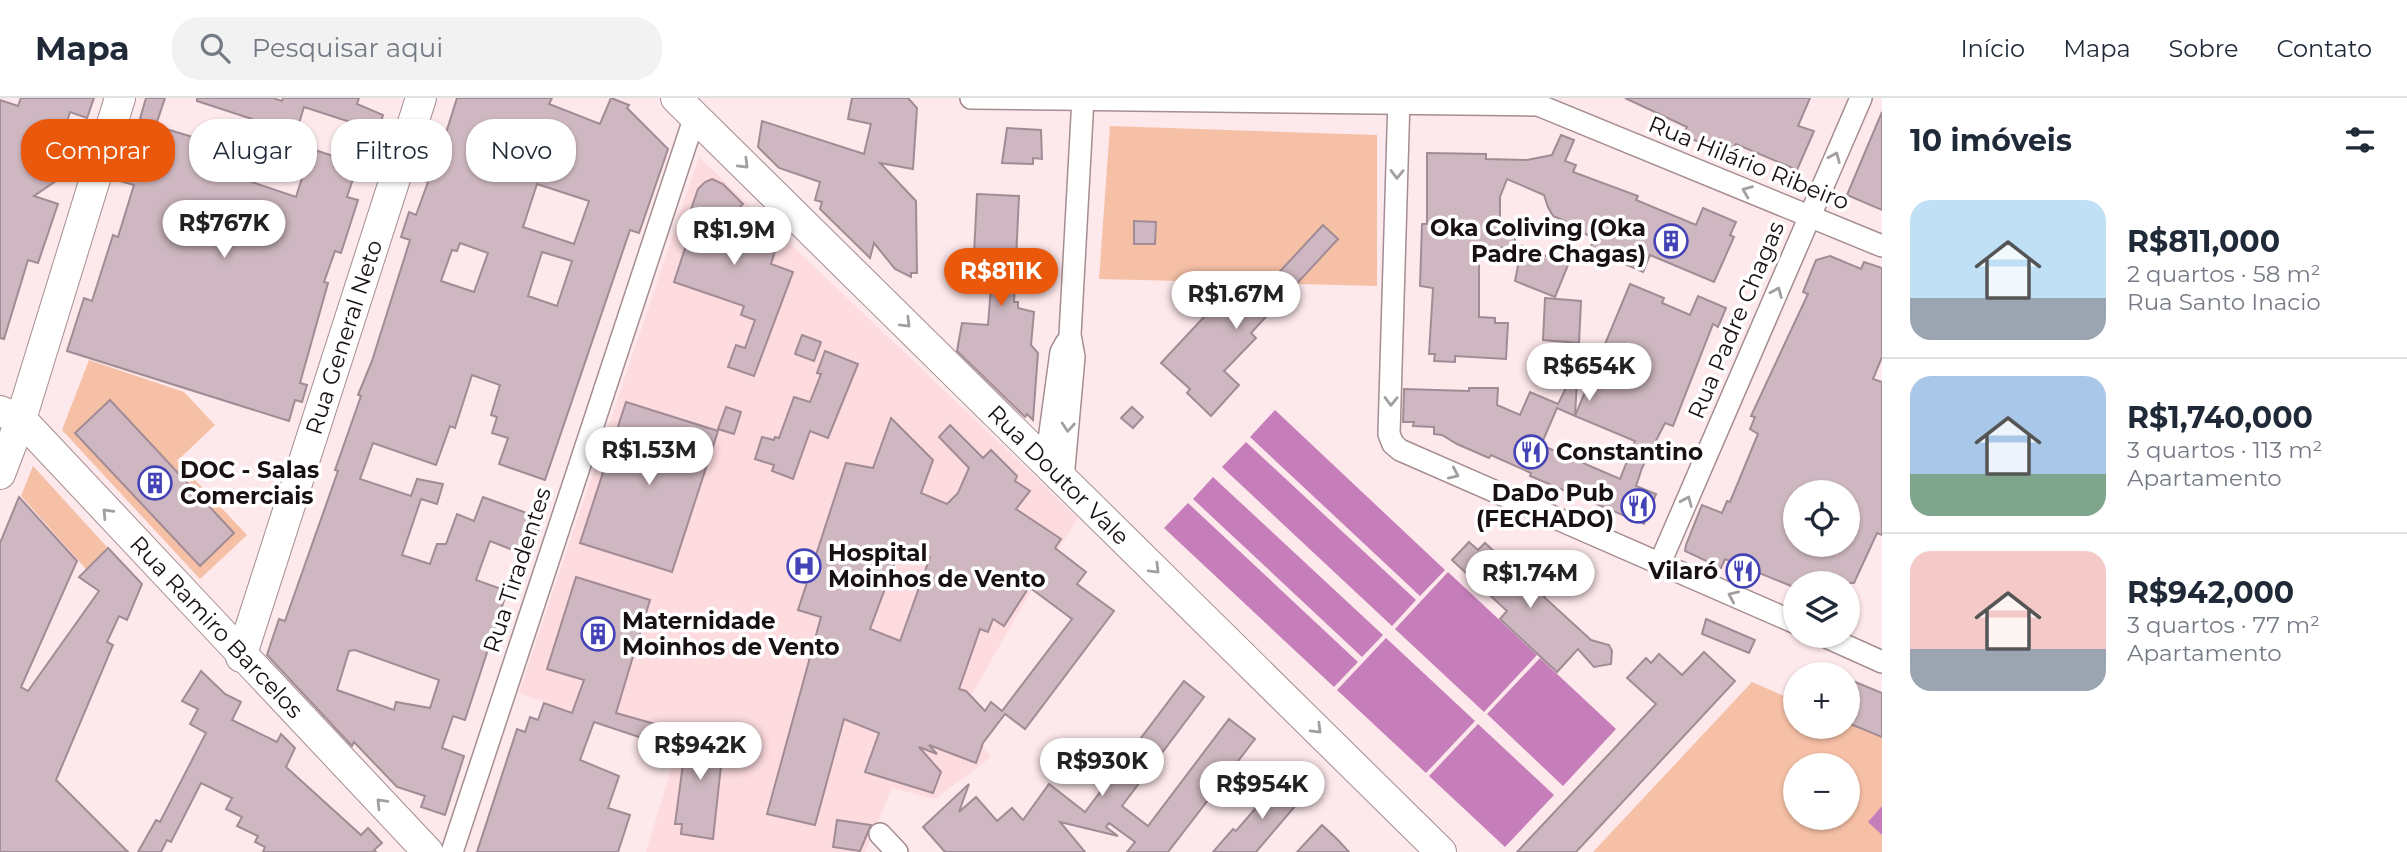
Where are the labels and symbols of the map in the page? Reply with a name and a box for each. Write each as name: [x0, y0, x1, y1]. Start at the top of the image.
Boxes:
street label: Rua Hilário Ribeiro: [1645, 110, 1853, 216]
one-way arrow: [1827, 152, 1841, 164]
one-way arrow: [735, 155, 748, 168]
one-way arrow: [1389, 169, 1405, 179]
one-way arrow: [1741, 185, 1753, 199]
pin: R$767K: [167, 200, 281, 260]
pin: R$1.9M: [677, 208, 791, 267]
place label: Oka Coliving (Oka Padre Chagas): [1430, 214, 1646, 268]
street label: Rua Padre Chagas: [1682, 217, 1790, 423]
building icon: Oka Coliving (Oka Padre Chagas): [1652, 222, 1690, 260]
street label: Rua General Neto: [300, 236, 388, 438]
pin: R$811K: [944, 248, 1058, 308]
pin: R$1.67M: [1171, 272, 1301, 331]
one-way arrow: [1769, 287, 1783, 299]
one-way arrow: [897, 315, 910, 328]
pin: R$654K: [1532, 344, 1646, 403]
one-way arrow: [1383, 396, 1399, 407]
street label: Rua Doutor Vale: [982, 399, 1135, 551]
one-way arrow: [1061, 421, 1076, 432]
pin: R$1.53M: [584, 428, 714, 487]
restaurant icon: Constantino: [1512, 433, 1550, 471]
place label: Constantino: [1556, 438, 1703, 466]
place label: DOC - Salas Comerciais: [180, 456, 319, 510]
building icon: DOC - Salas Comerciais: [136, 464, 174, 502]
one-way arrow: [1446, 466, 1459, 480]
place label: DaDo Pub (FECHADO): [1476, 479, 1614, 533]
street label: Rua Tiradentes: [477, 484, 557, 656]
restaurant icon: DaDo Pub (FECHADO): [1619, 487, 1657, 525]
one-way arrow: [1679, 496, 1693, 508]
one-way arrow: [103, 508, 115, 521]
street label: Rua Ramiro Barcelos: [124, 530, 309, 724]
place label: Hospital Moinhos de Vento: [828, 539, 1046, 593]
hospital icon: Hospital Moinhos de Vento: [785, 547, 823, 585]
pin: R$1.74M: [1465, 550, 1595, 610]
restaurant icon: Vilaró: [1724, 552, 1762, 590]
place label: Vilaró: [1647, 557, 1718, 585]
one-way arrow: [1146, 561, 1159, 574]
one-way arrow: [1728, 590, 1740, 604]
place label: Maternidade Moinhos de Vento: [622, 607, 840, 661]
building icon: Maternidade Moinhos de Vento: [579, 615, 617, 653]
one-way arrow: [1308, 721, 1321, 734]
pin: R$942K: [643, 722, 757, 782]
pin: R$930K: [1045, 738, 1159, 798]
pin: R$954K: [1205, 762, 1319, 821]
one-way arrow: [376, 798, 389, 811]

